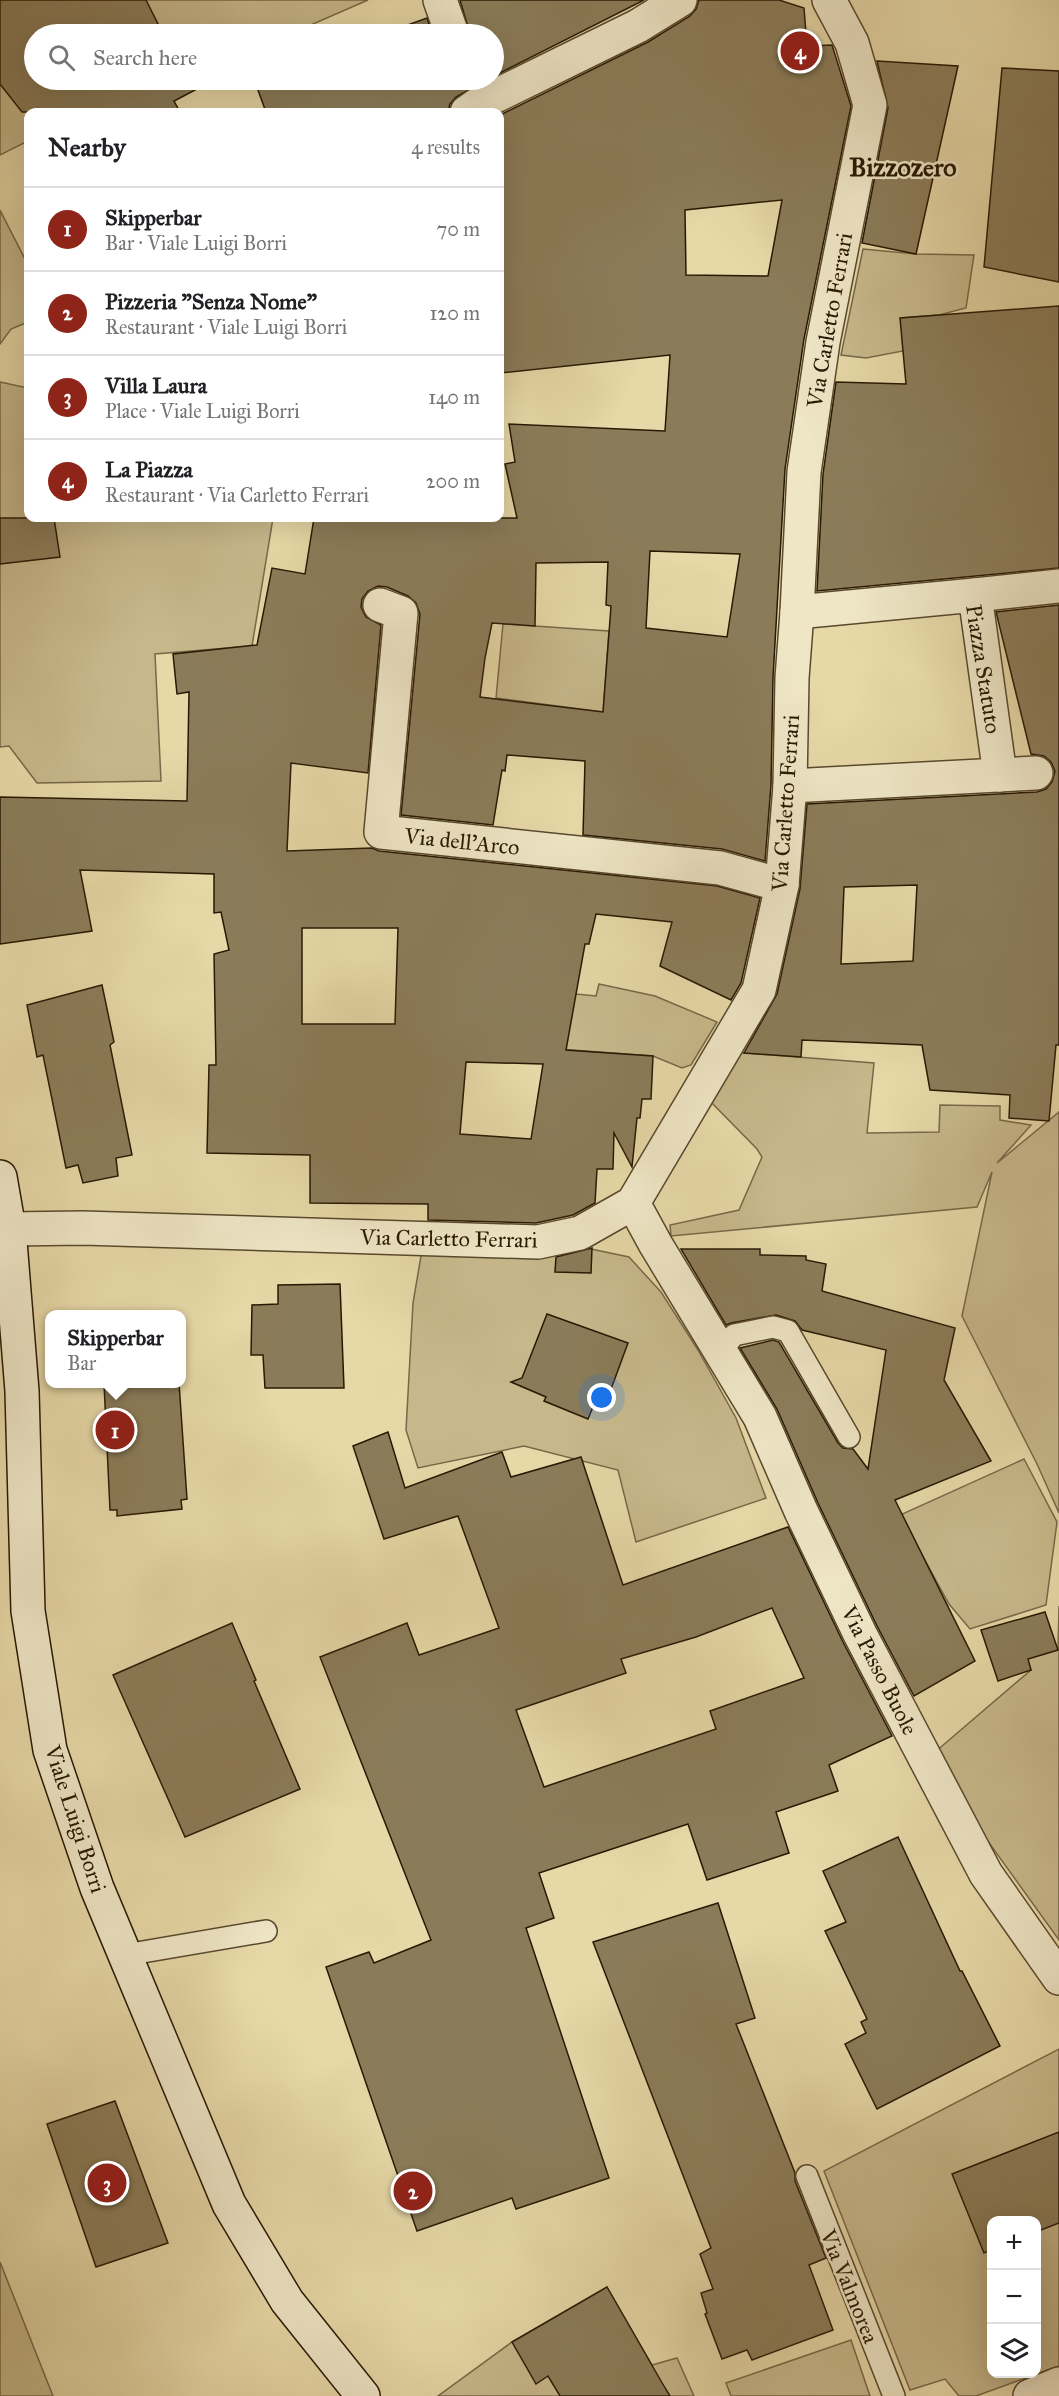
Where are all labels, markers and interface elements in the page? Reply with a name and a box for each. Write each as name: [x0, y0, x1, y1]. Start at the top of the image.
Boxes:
search box: [24, 24, 504, 90]
pin: 4: [780, 28, 820, 74]
icon: search: [45, 41, 78, 74]
text: Search here: [93, 44, 197, 71]
text: Nearby: [48, 131, 126, 163]
text: 4 results: [411, 135, 480, 159]
district label: Bizzozero: [849, 151, 957, 183]
text: Skipperbar: [105, 204, 202, 231]
text: 1: [64, 217, 71, 241]
text: 70 m: [437, 217, 480, 241]
street label: Via Carletto Ferrari: [801, 230, 858, 411]
text: Bar · Viale Luigi Borri: [105, 231, 287, 255]
text: Pizzeria "Senza Nome": [105, 288, 317, 315]
text: 2: [63, 301, 72, 325]
text: 120 m: [429, 301, 480, 325]
text: Restaurant · Viale Luigi Borri: [105, 315, 347, 339]
text: Villa Laura: [105, 372, 207, 399]
text: 3: [64, 385, 72, 409]
text: 140 m: [428, 385, 480, 409]
text: Place · Viale Luigi Borri: [105, 399, 300, 423]
text: La Piazza: [105, 456, 193, 483]
text: 4: [62, 469, 73, 493]
text: 200 m: [426, 469, 480, 493]
text: Restaurant · Via Carletto Ferrari: [105, 483, 369, 507]
street label: Piazza Statuto: [960, 602, 1007, 736]
street label: Via Carletto Ferrari: [766, 714, 805, 894]
street label: Via dell'Arco: [402, 822, 521, 861]
street label: Via Carletto Ferrari: [359, 1223, 538, 1254]
popup: [45, 1310, 186, 1388]
text: Skipperbar: [67, 1324, 164, 1351]
text: Bar: [67, 1351, 96, 1375]
your location: [587, 1383, 616, 1412]
pin: 1: [96, 1408, 134, 1452]
street label: Via Passo Buole: [835, 1600, 924, 1739]
street label: Viale Luigi Borri: [39, 1741, 112, 1896]
pin: 3: [88, 2160, 126, 2206]
pin: 2: [394, 2168, 432, 2214]
map controls: [987, 2216, 1041, 2378]
button: +: [987, 2216, 1041, 2270]
street label: Via Valmorea: [814, 2224, 885, 2348]
button: −: [987, 2270, 1041, 2324]
button: layers: [987, 2324, 1041, 2378]

